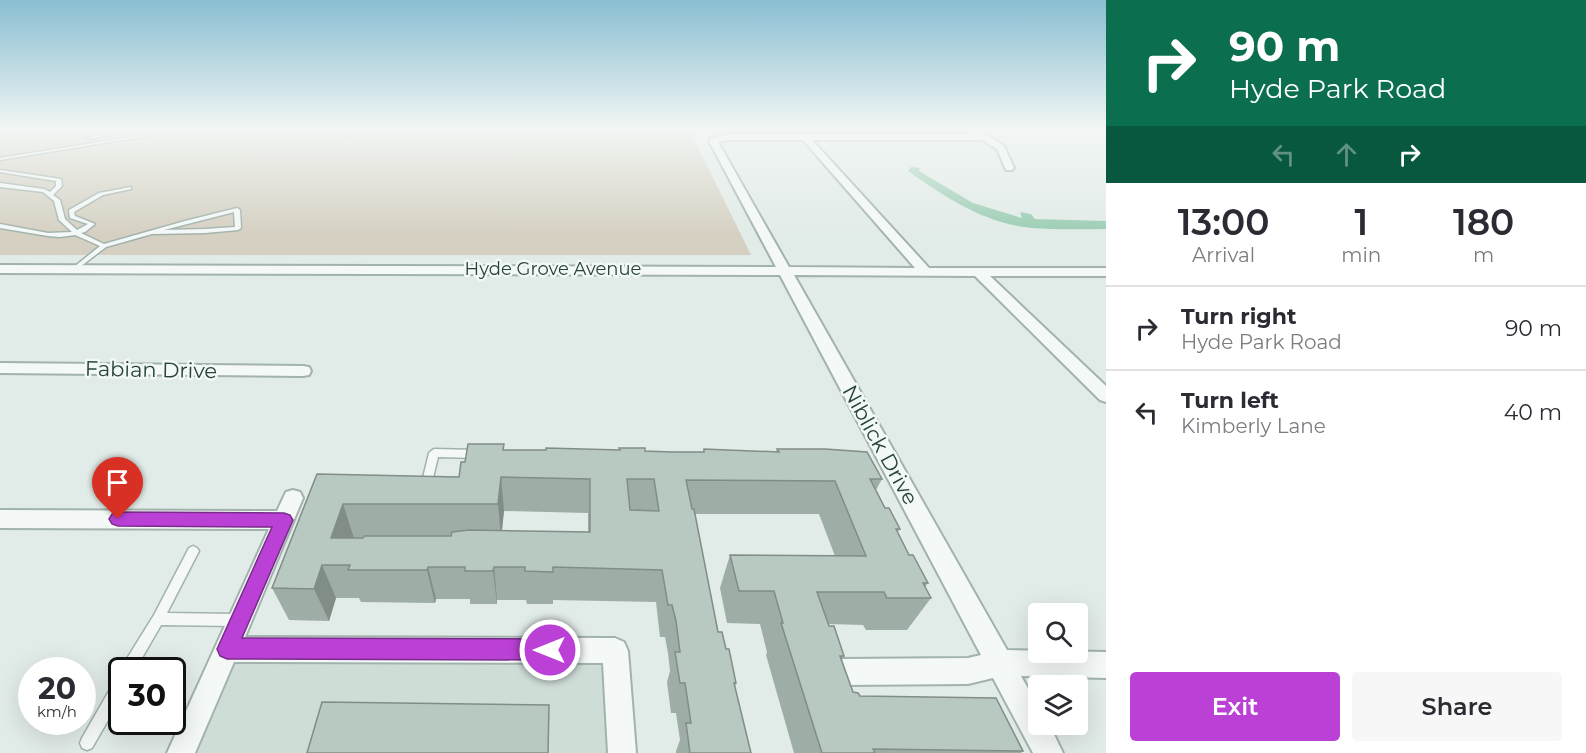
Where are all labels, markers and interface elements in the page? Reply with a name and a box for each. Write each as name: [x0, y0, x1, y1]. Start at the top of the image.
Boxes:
text: 90 m: [1229, 20, 1340, 72]
icon: right: [1130, 24, 1208, 102]
text: Hyde Park Road: [1229, 72, 1446, 105]
icon: left: [1267, 138, 1300, 171]
icon: ahead: [1330, 138, 1363, 171]
icon: right: [1393, 138, 1426, 171]
text: 13:00: [1178, 200, 1270, 244]
text: 1: [1354, 200, 1368, 244]
text: 180: [1453, 200, 1514, 244]
text: Arrival: [1192, 243, 1255, 267]
text: min: [1341, 243, 1381, 267]
text: m: [1473, 243, 1494, 267]
street label: Hyde Grove Avenue: [465, 258, 642, 280]
text: Turn right: [1181, 303, 1296, 330]
icon: right: [1130, 312, 1163, 345]
text: 90 m: [1505, 315, 1562, 342]
text: Hyde Park Road: [1181, 330, 1342, 354]
street label: Fabian Drive: [85, 356, 217, 383]
street label: Niblick Drive: [837, 381, 924, 509]
text: Turn left: [1181, 387, 1279, 414]
icon: left: [1130, 396, 1163, 429]
text: 40 m: [1504, 399, 1562, 426]
text: Kimberly Lane: [1181, 414, 1326, 438]
pin: [92, 457, 143, 519]
icon: arrive: [101, 466, 134, 499]
map controls: [1028, 603, 1088, 735]
button: search: [1028, 603, 1088, 663]
position arrow: [518, 618, 582, 682]
speed limit sign: 30: [108, 657, 186, 735]
text: 20: [38, 670, 76, 707]
button: Exit: [1130, 672, 1340, 741]
button: Share: [1352, 672, 1562, 741]
button: layers: [1028, 675, 1088, 735]
text: km/h: [37, 702, 77, 721]

